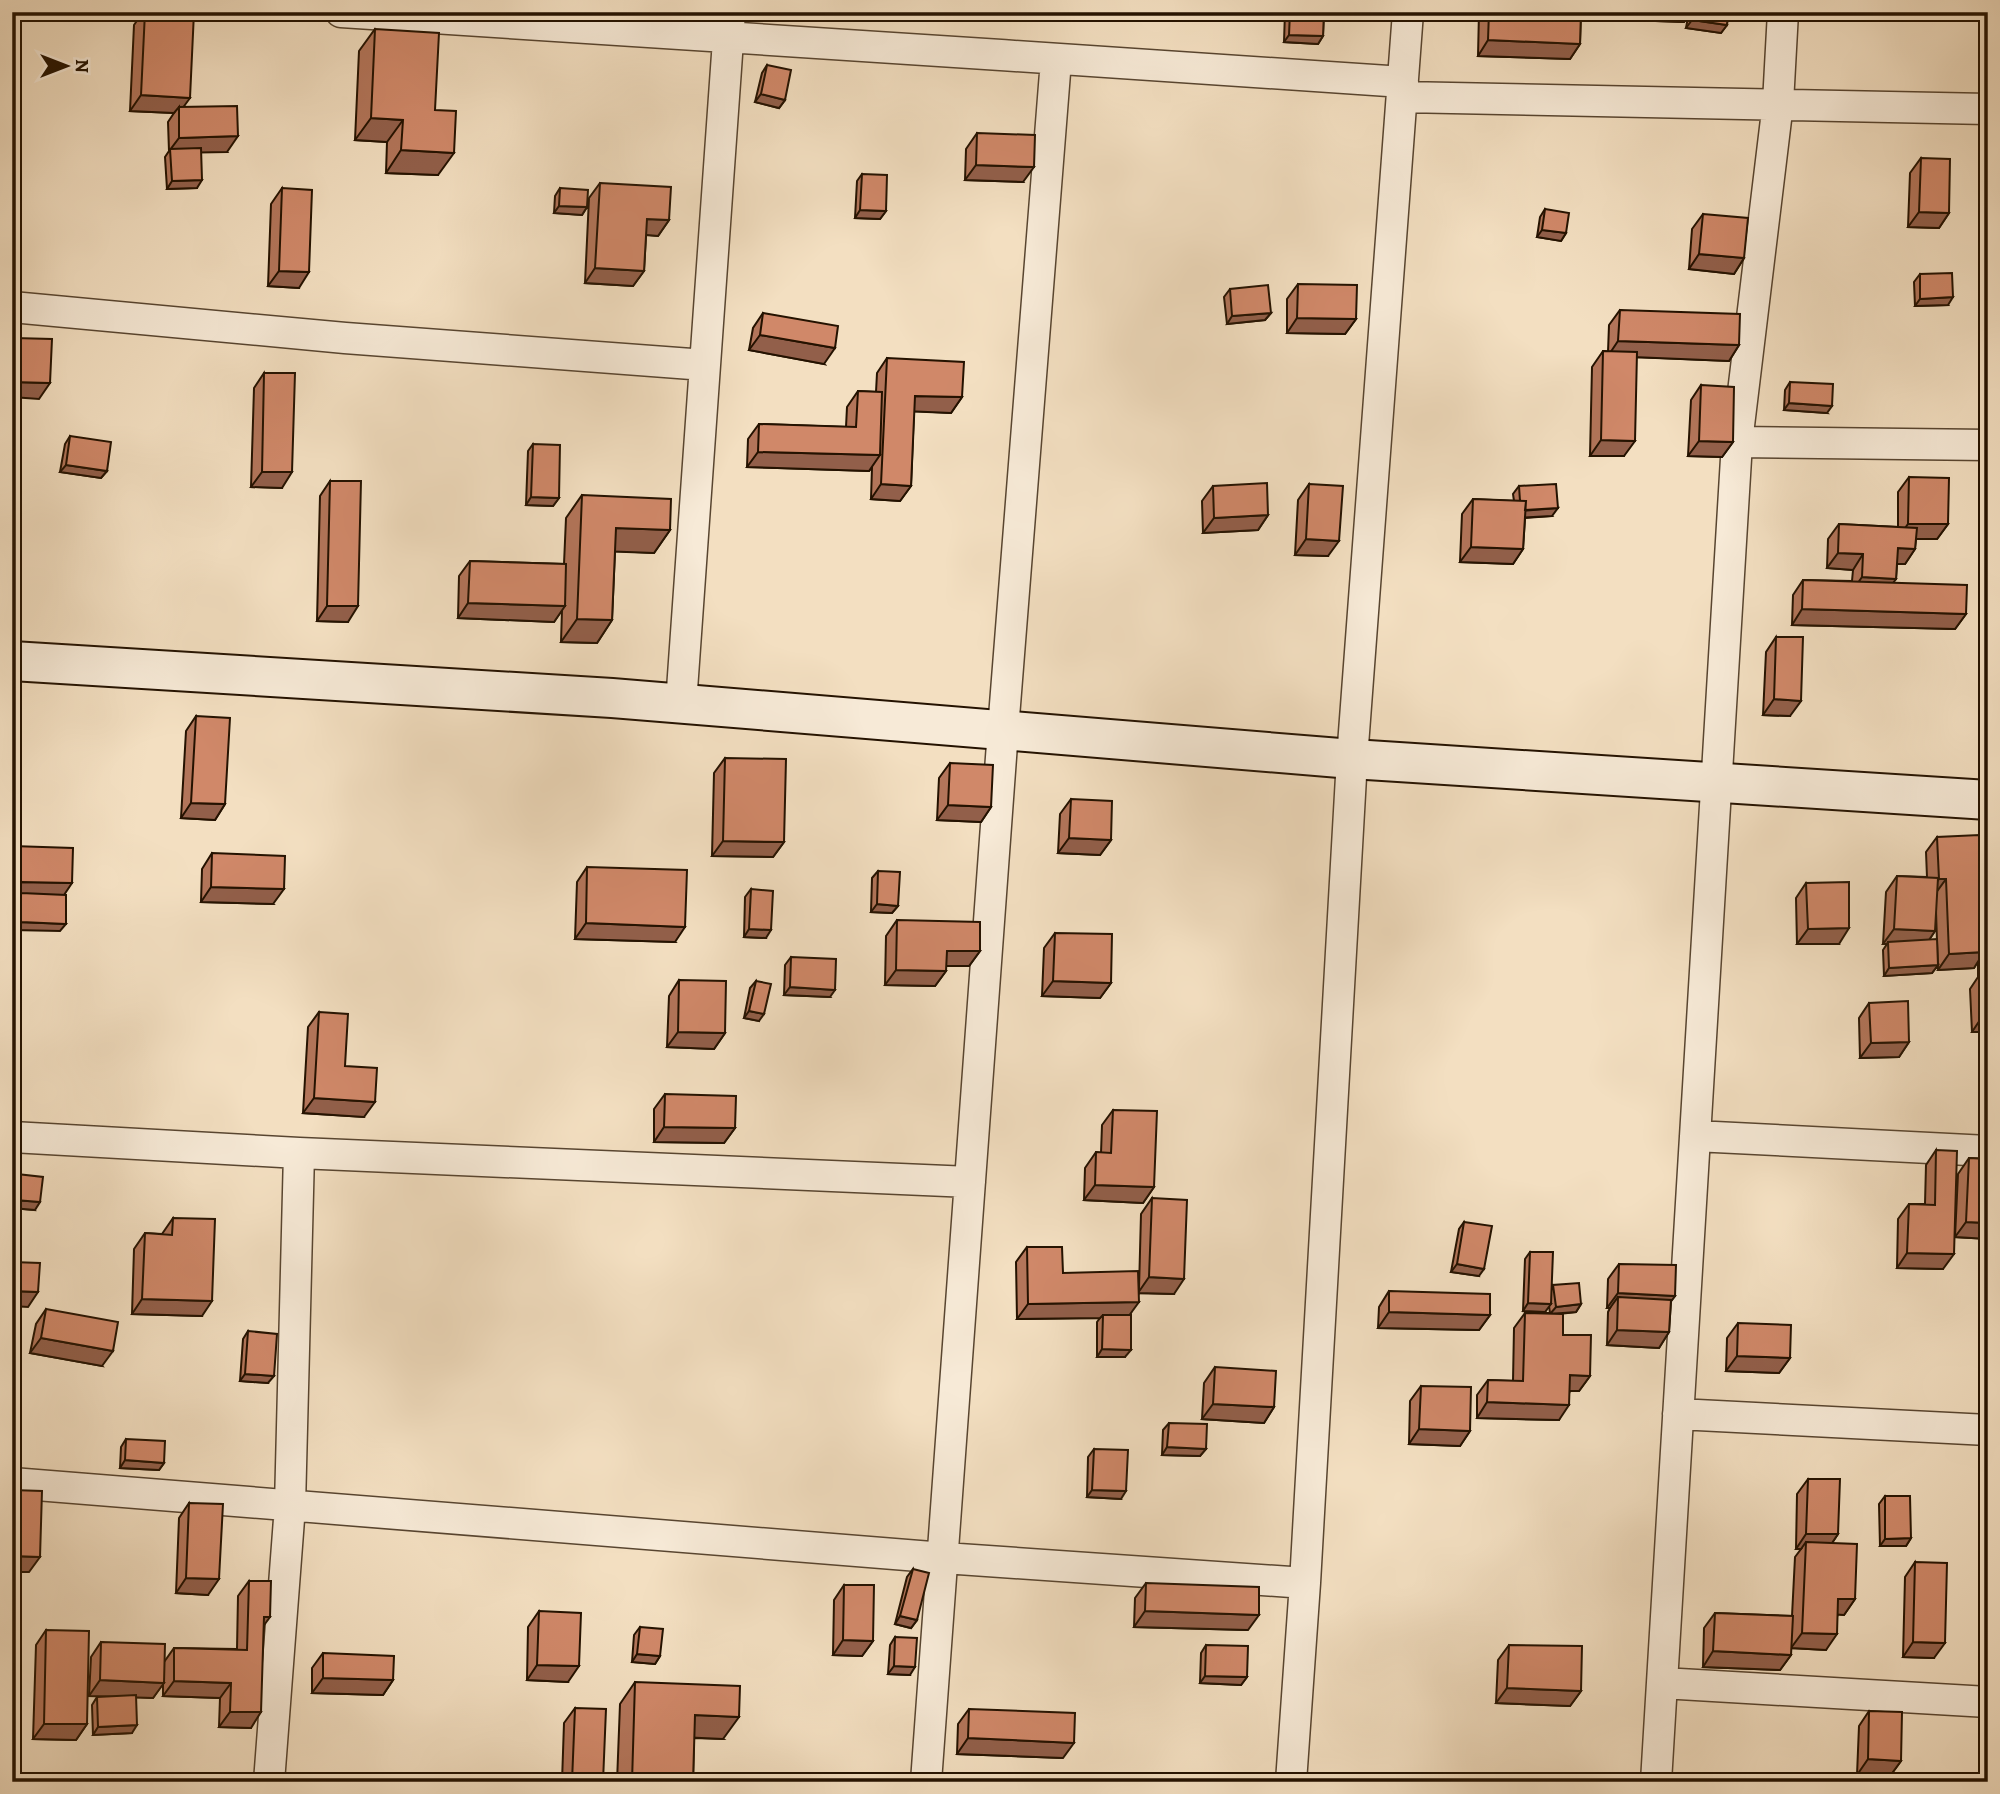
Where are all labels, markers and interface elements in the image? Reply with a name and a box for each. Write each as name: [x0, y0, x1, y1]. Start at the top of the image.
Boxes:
north arrow: [32, 32, 102, 102]
text: N: [69, 59, 95, 73]

